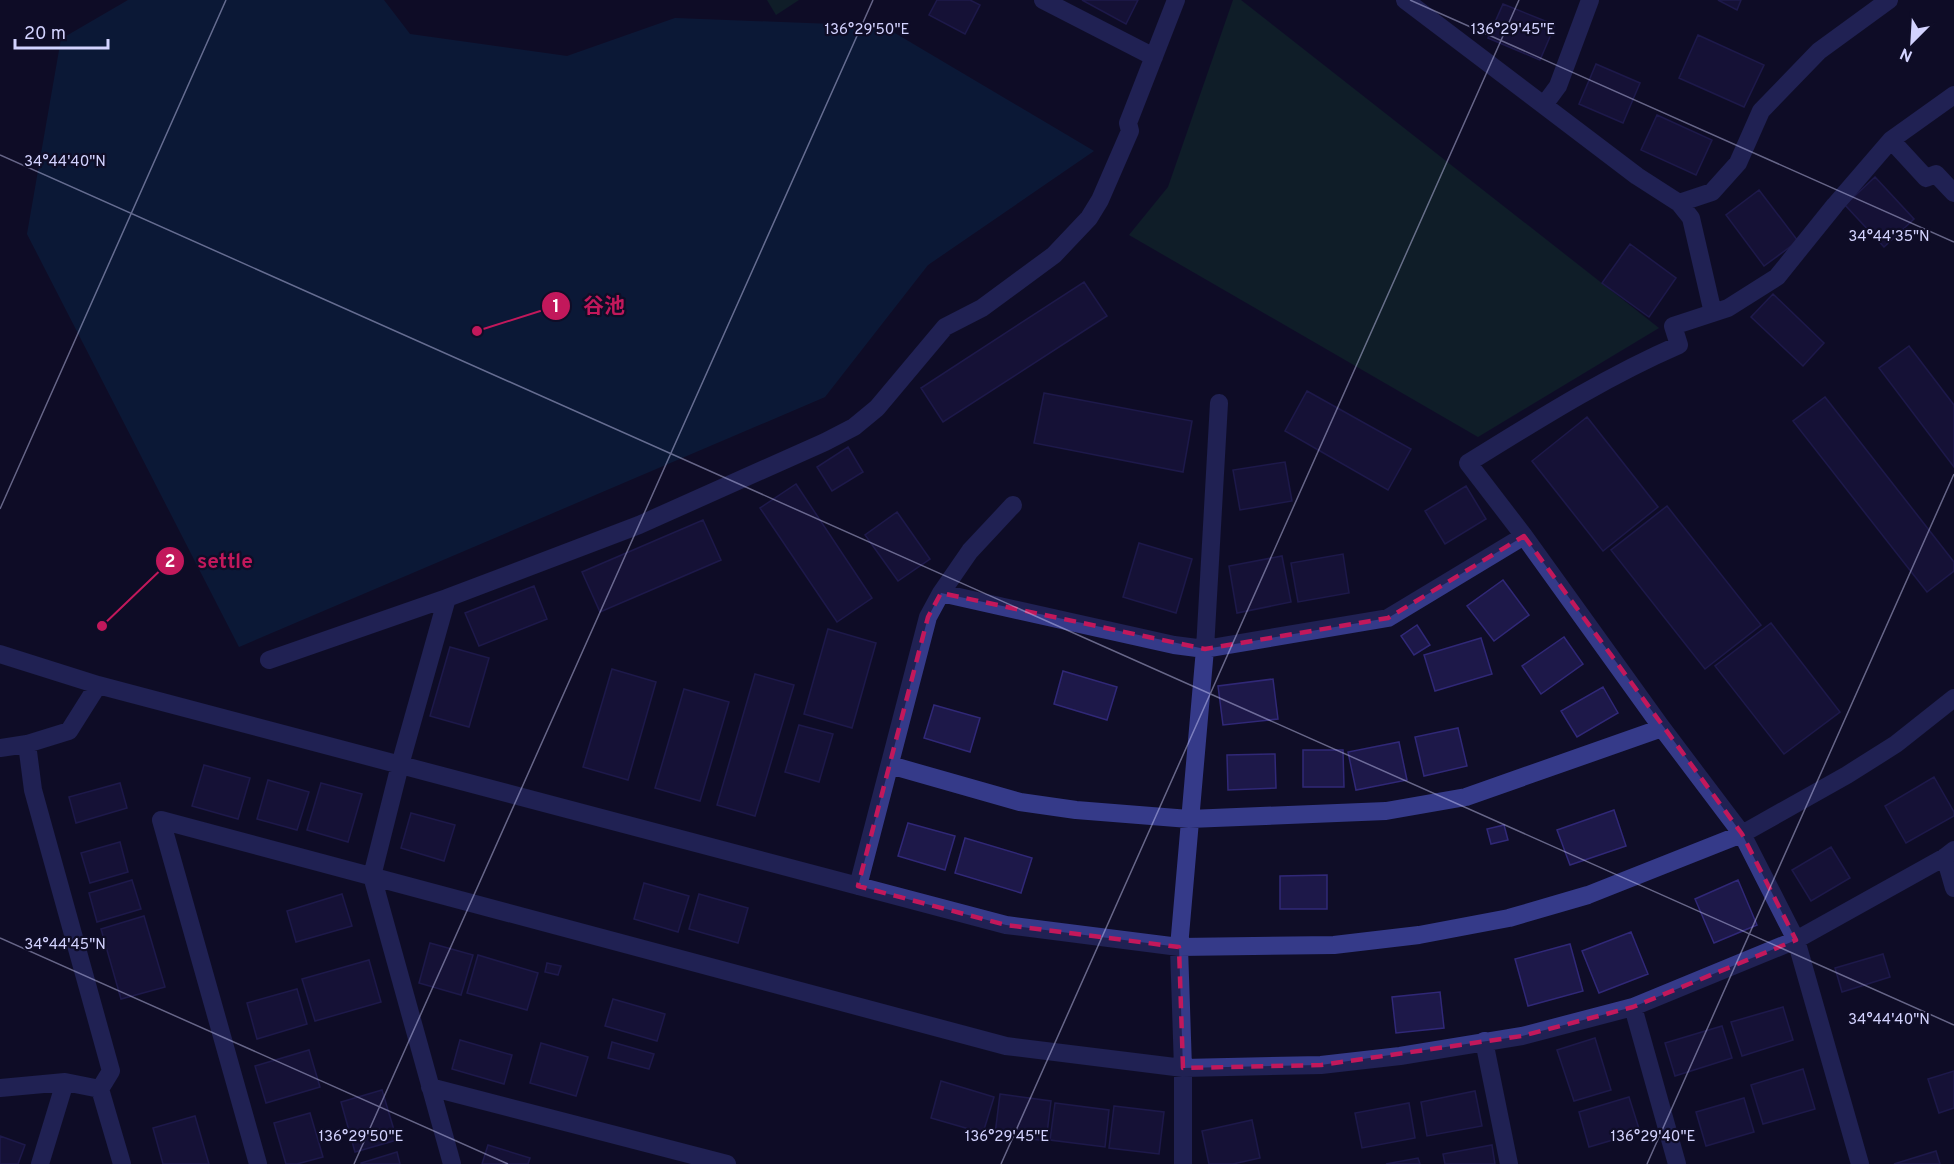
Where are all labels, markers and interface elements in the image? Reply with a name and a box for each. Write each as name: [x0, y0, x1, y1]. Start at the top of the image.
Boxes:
scale bar: [15, 12, 108, 50]
north arrow: [1882, 12, 1942, 72]
text: 136°29'50"E: [824, 21, 910, 40]
text: 136°29'45"E: [1471, 21, 1555, 40]
text: 20 m: [24, 23, 66, 46]
text: N: [1897, 42, 1916, 65]
text: 34°44'40"N: [24, 153, 106, 172]
text: 34°44'35"N: [1848, 228, 1930, 247]
callout: 谷池: [541, 286, 637, 325]
text: 谷池: [583, 294, 625, 321]
text: 1: [552, 296, 560, 319]
callout: settle: [155, 541, 265, 580]
text: settle: [197, 549, 253, 576]
text: 2: [164, 551, 176, 574]
text: 34°44'45"N: [24, 936, 106, 955]
text: 34°44'40"N: [1848, 1011, 1930, 1030]
text: 136°29'50"E: [318, 1128, 404, 1147]
text: 136°29'45"E: [965, 1128, 1049, 1147]
text: 136°29'40"E: [1610, 1128, 1696, 1147]

